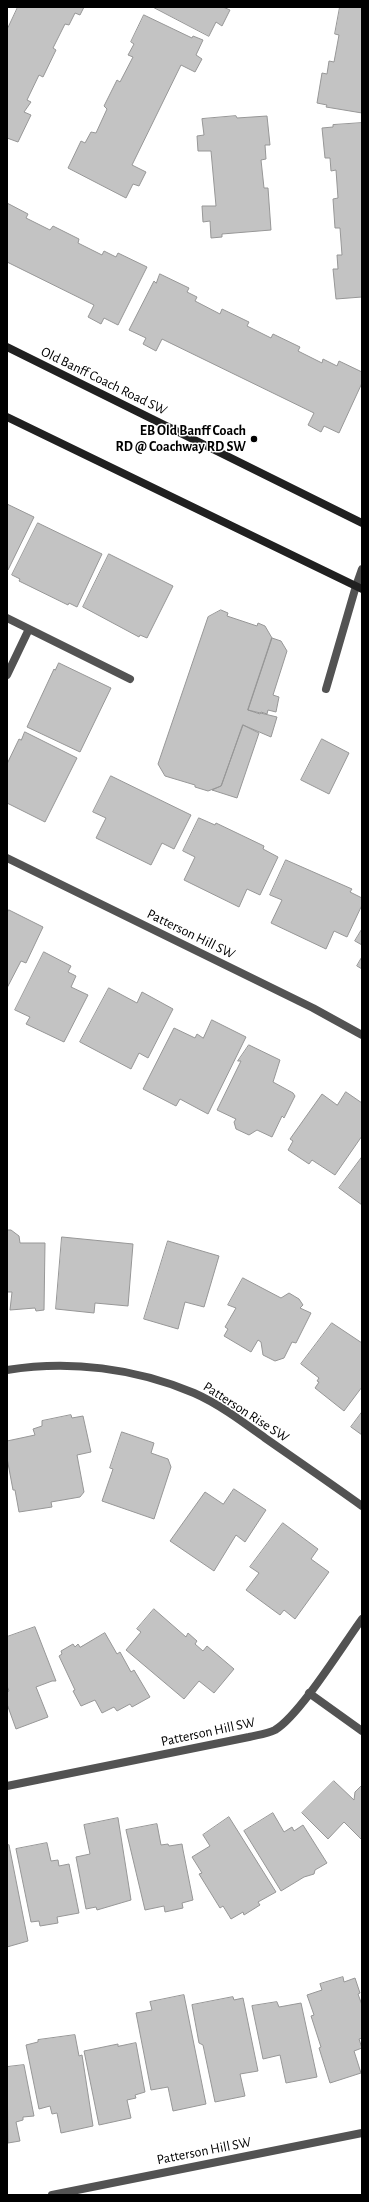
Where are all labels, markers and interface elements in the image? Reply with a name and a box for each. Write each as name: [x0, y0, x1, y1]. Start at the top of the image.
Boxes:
street label: Old Banff Coach Road SW: [38, 343, 170, 419]
place label: EB Old Banff Coach RD @ Coachway RD SW: [116, 423, 246, 456]
marker: EB Old Banff Coach RD @ Coachway RD SW: [249, 434, 259, 444]
street label: Patterson Hill SW: [144, 905, 238, 963]
street label: Patterson Rise SW: [200, 1378, 292, 1446]
street label: Patterson Hill SW: [159, 1714, 257, 1750]
street label: Patterson Hill SW: [155, 2134, 253, 2168]

